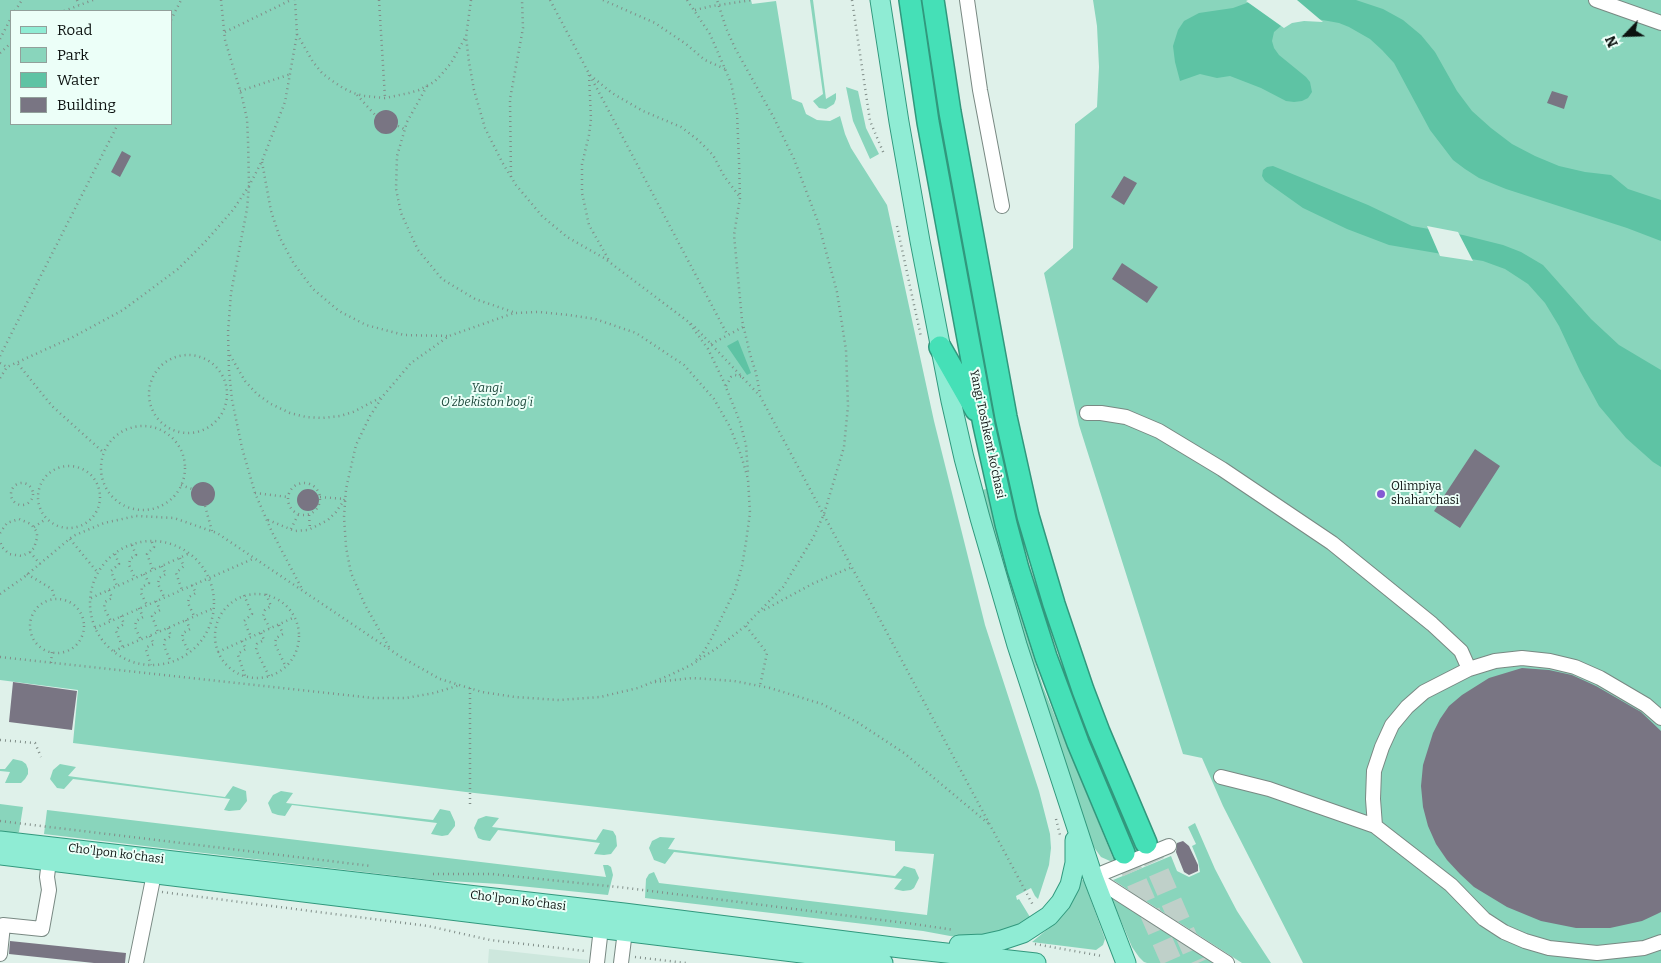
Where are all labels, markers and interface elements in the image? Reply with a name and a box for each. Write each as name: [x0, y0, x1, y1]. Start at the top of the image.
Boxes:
legend: [10, 10, 172, 125]
north arrow: [1601, 10, 1651, 60]
text: Road: [57, 21, 92, 39]
text: N: [1602, 33, 1622, 50]
text: Park: [57, 46, 89, 64]
text: Water: [57, 71, 99, 89]
text: Building: [57, 96, 116, 114]
street label: Yangi Toshkent ko‘chasi: [966, 368, 1008, 500]
park label: Yangi O'zbekiston bog'i: [441, 382, 533, 410]
place label: Olimpiya shaharchasi: [1391, 480, 1459, 508]
marker: Olimpiya shaharchasi: [1375, 488, 1387, 500]
street label: Cho'lpon ko'chasi: [67, 841, 165, 867]
street label: Cho'lpon ko'chasi: [469, 888, 567, 914]

